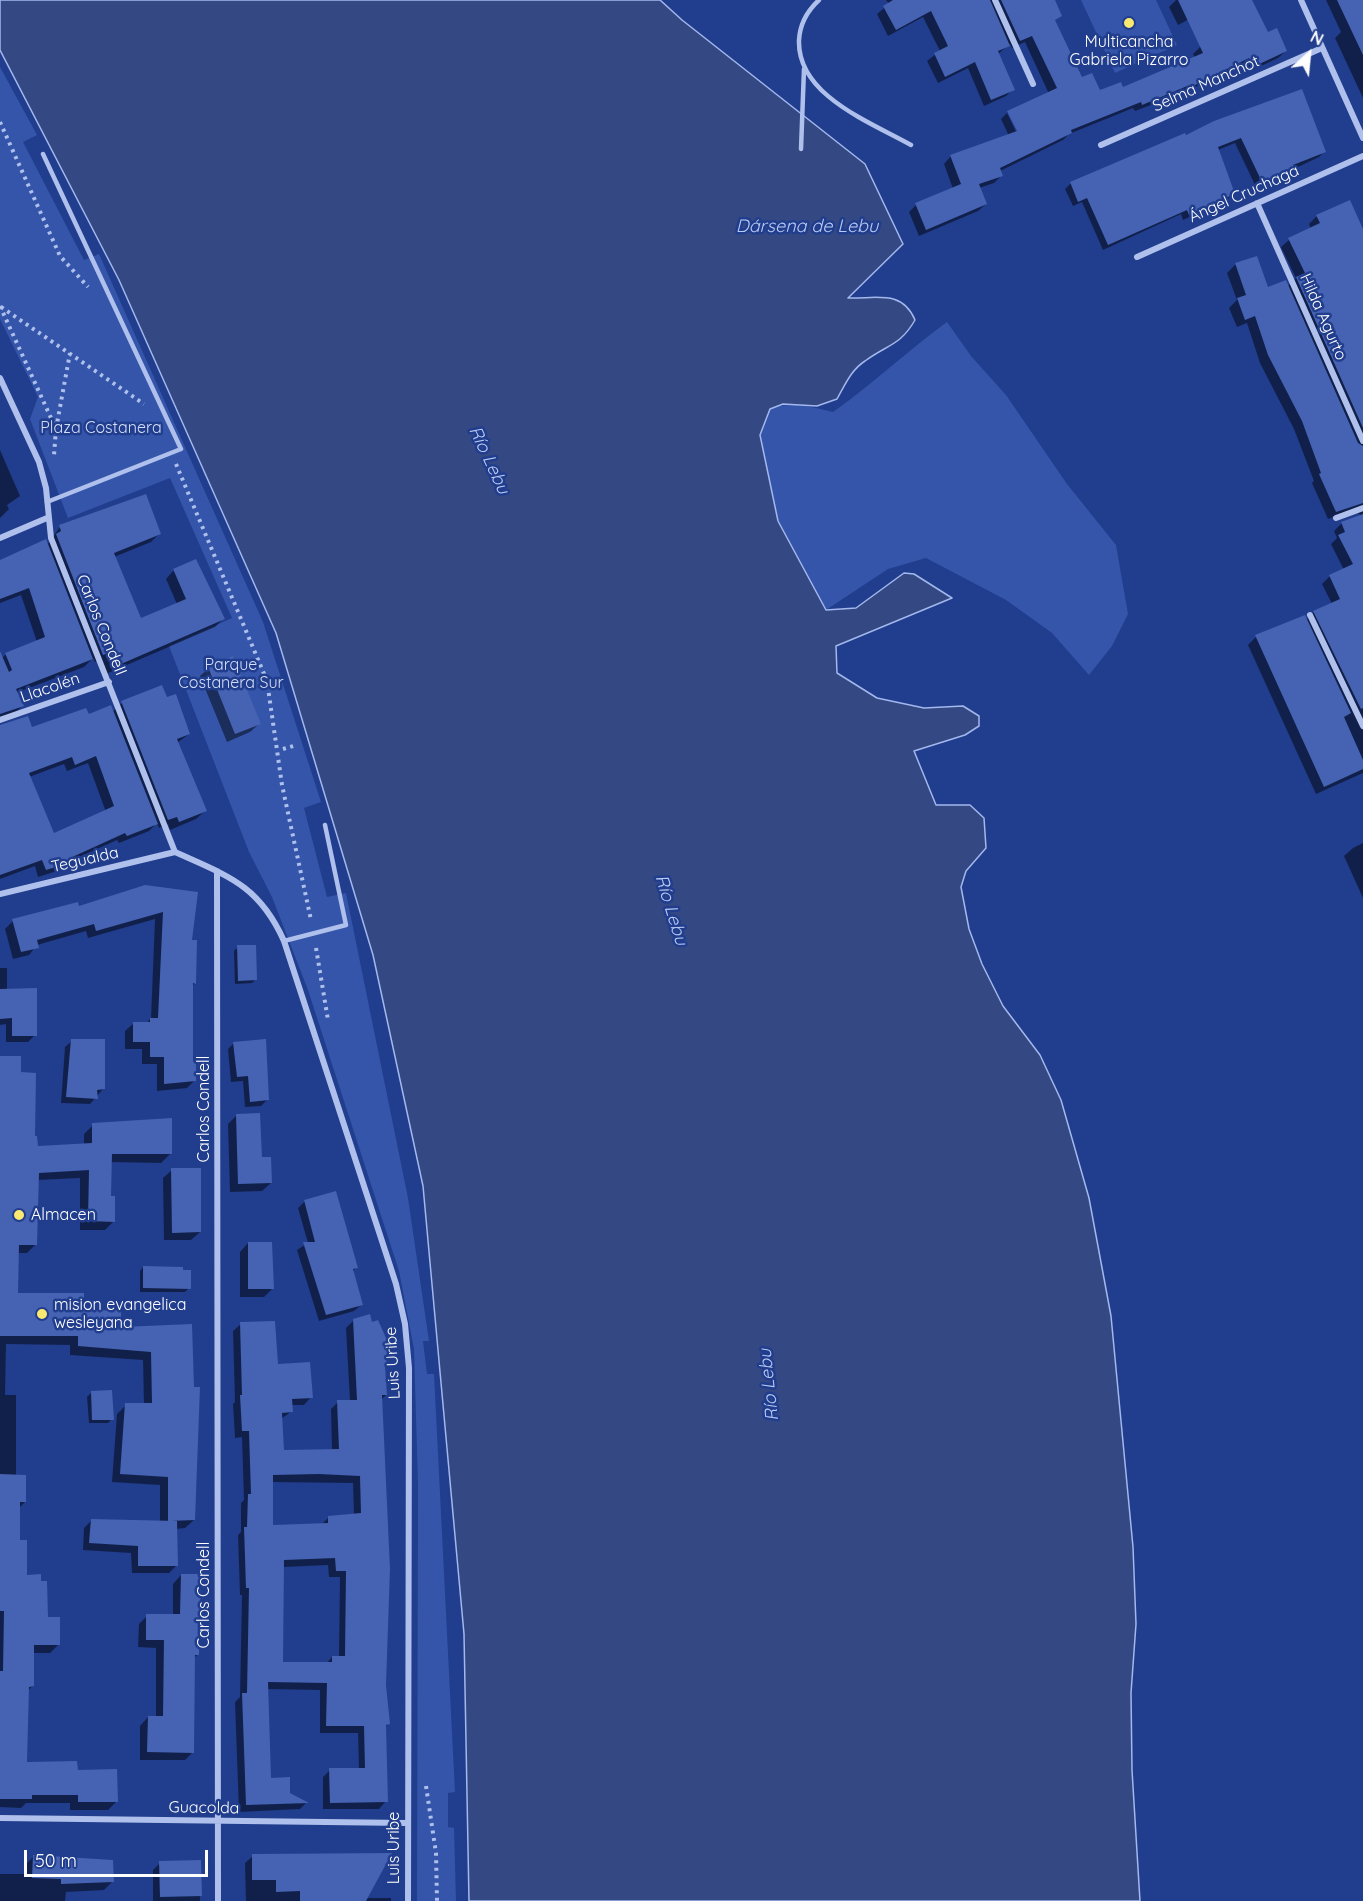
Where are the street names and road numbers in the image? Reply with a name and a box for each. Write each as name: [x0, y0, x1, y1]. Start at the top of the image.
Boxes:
street label: Selma Manchot: [1150, 52, 1262, 116]
street label: Ángel Cruchaga: [1186, 161, 1302, 227]
street label: Hilda Agurto: [1295, 271, 1351, 363]
street label: Carlos Condell: [72, 572, 130, 678]
street label: Llacolén: [18, 669, 82, 707]
street label: Tegualda: [50, 843, 120, 877]
street label: Carlos Condell: [194, 1056, 214, 1162]
street label: Luis Uribe: [382, 1326, 404, 1400]
street label: Carlos Condell: [194, 1542, 214, 1648]
street label: Guacolda: [168, 1798, 240, 1818]
street label: Luis Uribe: [384, 1812, 404, 1884]

